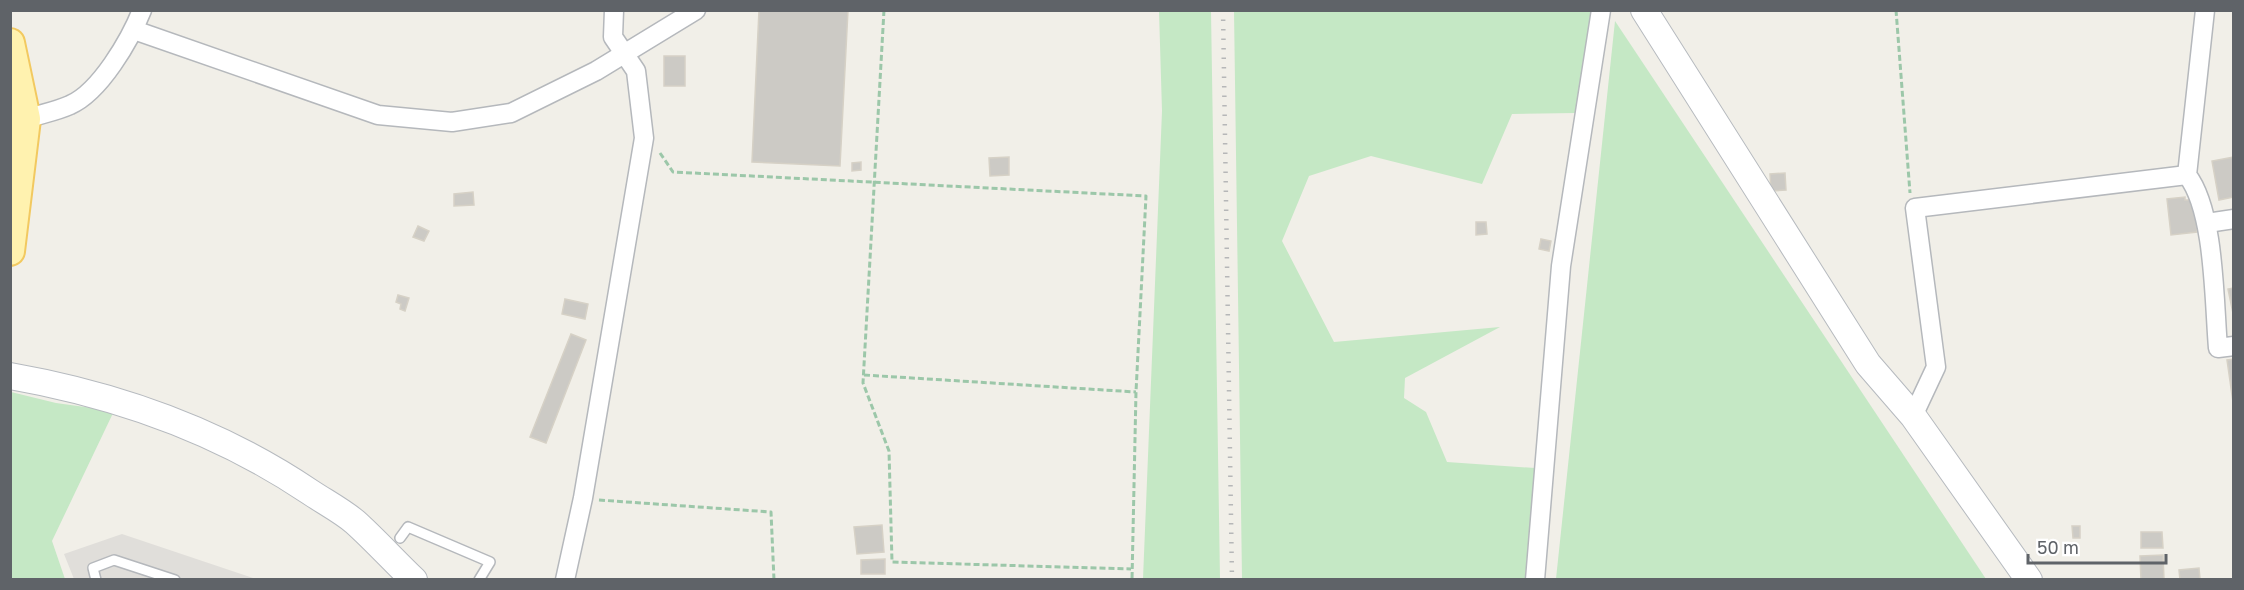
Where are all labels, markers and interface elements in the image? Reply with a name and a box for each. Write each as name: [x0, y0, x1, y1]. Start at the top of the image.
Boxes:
scale bar: [2028, 527, 2166, 565]
text: 50 m: [2037, 536, 2079, 558]

